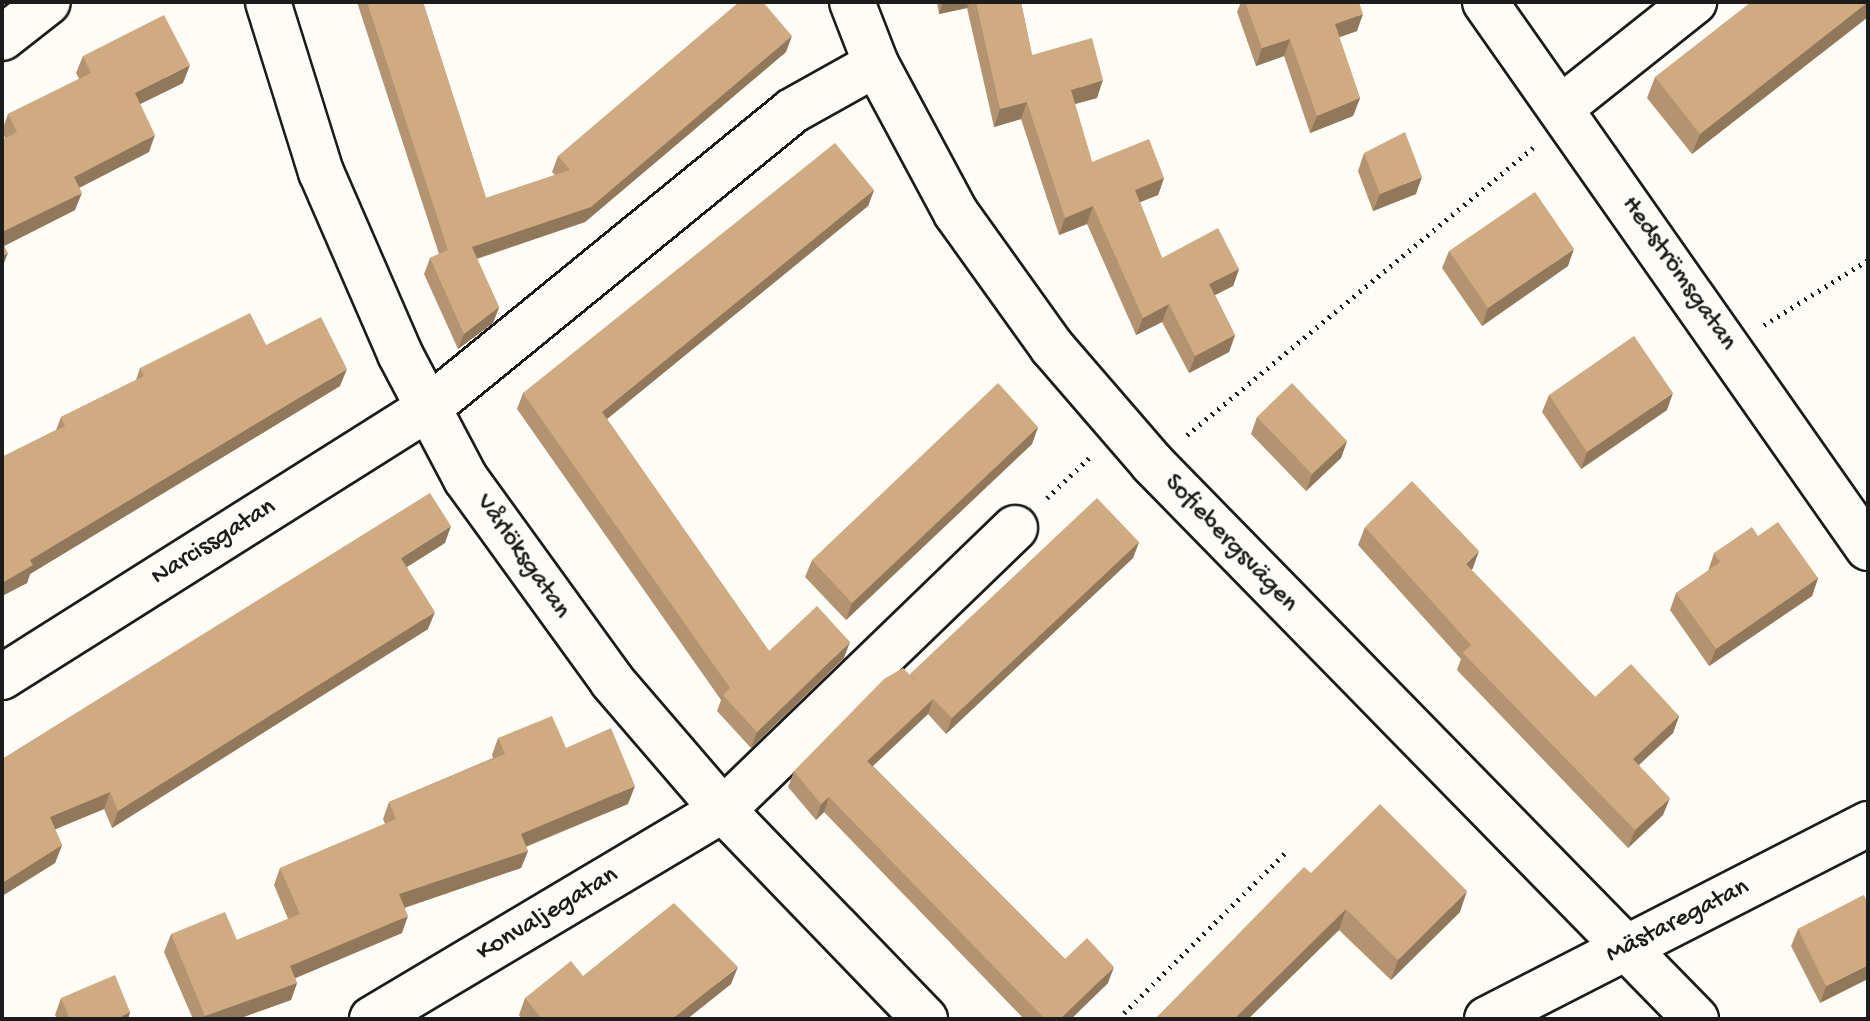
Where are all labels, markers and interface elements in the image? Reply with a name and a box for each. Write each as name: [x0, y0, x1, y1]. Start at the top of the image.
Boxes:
street label: Hedströmsgatan: [1613, 191, 1743, 357]
street label: Sofiebergsvägen: [1156, 469, 1304, 619]
street label: Vårlöksgatan: [468, 489, 576, 625]
street label: Narcissgatan: [146, 492, 282, 594]
street label: Konvaljegatan: [472, 861, 624, 969]
street label: Mästaregatan: [1601, 873, 1755, 971]

